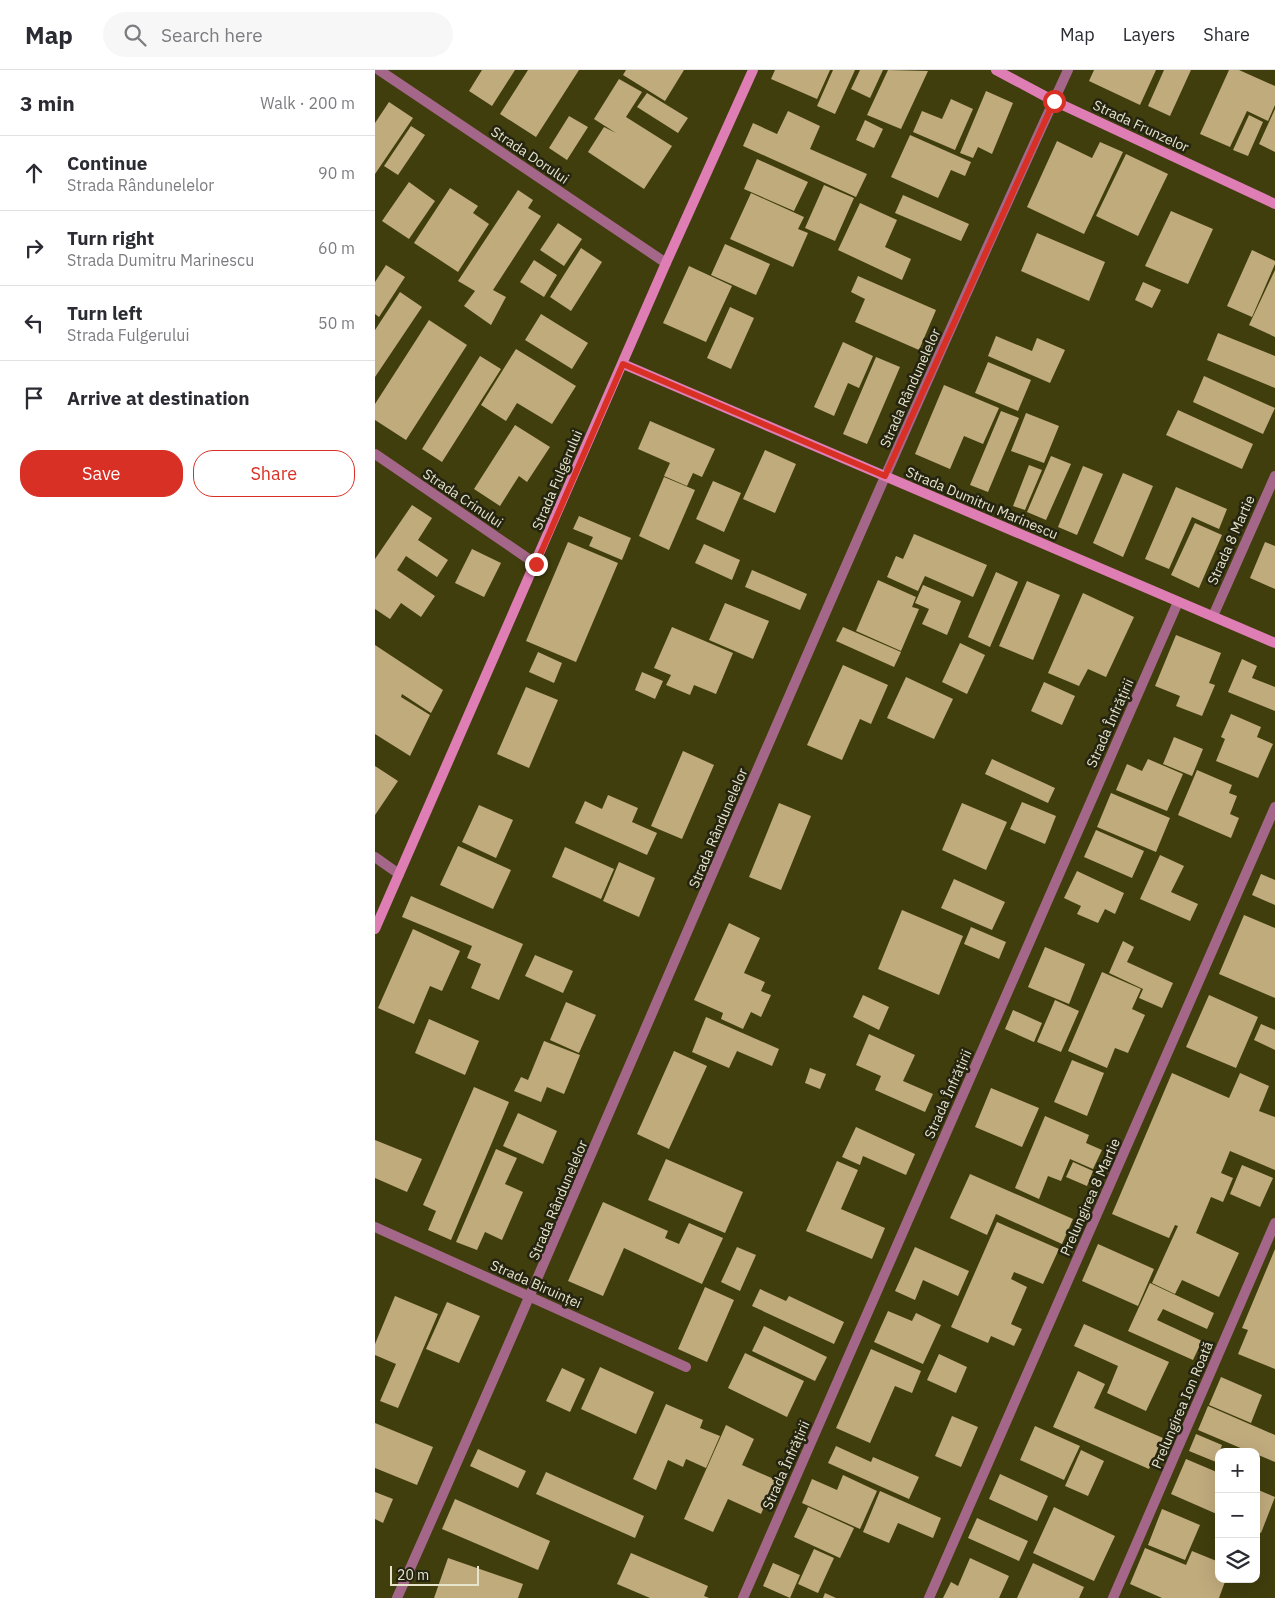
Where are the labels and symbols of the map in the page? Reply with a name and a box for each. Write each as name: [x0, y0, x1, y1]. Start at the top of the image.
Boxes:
route start: [1043, 90, 1066, 113]
street label: Strada Frunzelor: [1090, 96, 1192, 156]
street label: Strada Dorului: [488, 122, 572, 188]
street label: Strada Rândunelelor: [876, 326, 944, 450]
street label: Strada Fulgerului: [528, 427, 586, 533]
street label: Strada Dumitru Marinescu: [903, 463, 1061, 543]
street label: Strada Crinului: [419, 465, 507, 531]
street label: Strada 8 Martie: [1203, 492, 1259, 588]
route end: [525, 553, 548, 576]
street label: Strada Înfrățirii: [1082, 676, 1138, 770]
street label: Strada Rândunelelor: [685, 765, 751, 891]
street label: Strada Înfrățirii: [920, 1047, 976, 1141]
street label: Prelungirea 8 Martie: [1056, 1135, 1124, 1259]
street label: Strada Rândunelelor: [525, 1137, 591, 1263]
street label: Strada Biruinței: [488, 1256, 584, 1312]
street label: Prelungirea Ion Roată: [1147, 1338, 1217, 1471]
street label: Strada Înfrățirii: [758, 1418, 814, 1512]
scale bar: [390, 1563, 479, 1586]

